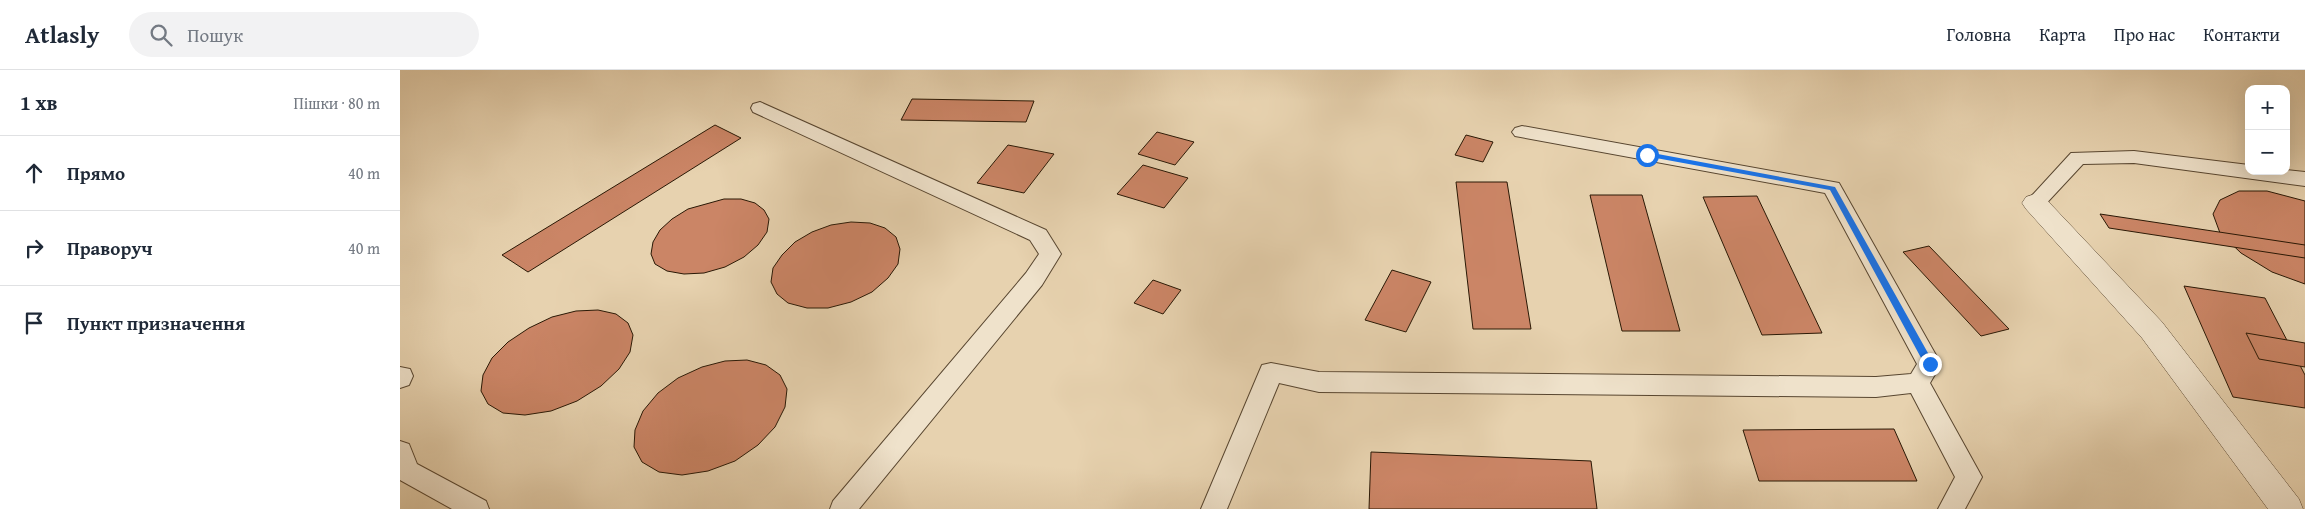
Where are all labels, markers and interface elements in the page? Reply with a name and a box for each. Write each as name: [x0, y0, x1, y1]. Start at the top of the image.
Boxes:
search box: [129, 12, 479, 57]
text: Atlasly: [25, 17, 99, 52]
icon: search: [147, 21, 175, 49]
text: Пошук: [187, 21, 243, 49]
text: Головна: [1946, 21, 2011, 48]
text: Карта: [2039, 21, 2086, 48]
text: Про нас: [2114, 21, 2175, 48]
text: Контакти: [2203, 21, 2280, 48]
map controls: [2245, 85, 2290, 175]
button: +: [2245, 85, 2290, 130]
text: 1 хв: [20, 87, 58, 118]
text: Пішки · 80 m: [293, 91, 380, 115]
button: −: [2245, 130, 2290, 175]
route start: [1636, 144, 1659, 167]
icon: ahead: [20, 159, 48, 187]
text: Прямо: [67, 159, 125, 187]
text: 40 m: [348, 161, 380, 185]
icon: right: [20, 234, 48, 262]
text: Праворуч: [67, 234, 152, 262]
text: 40 m: [348, 236, 380, 260]
icon: arrive: [20, 309, 48, 337]
text: Пункт призначення: [67, 309, 245, 337]
route end: [1919, 353, 1942, 376]

